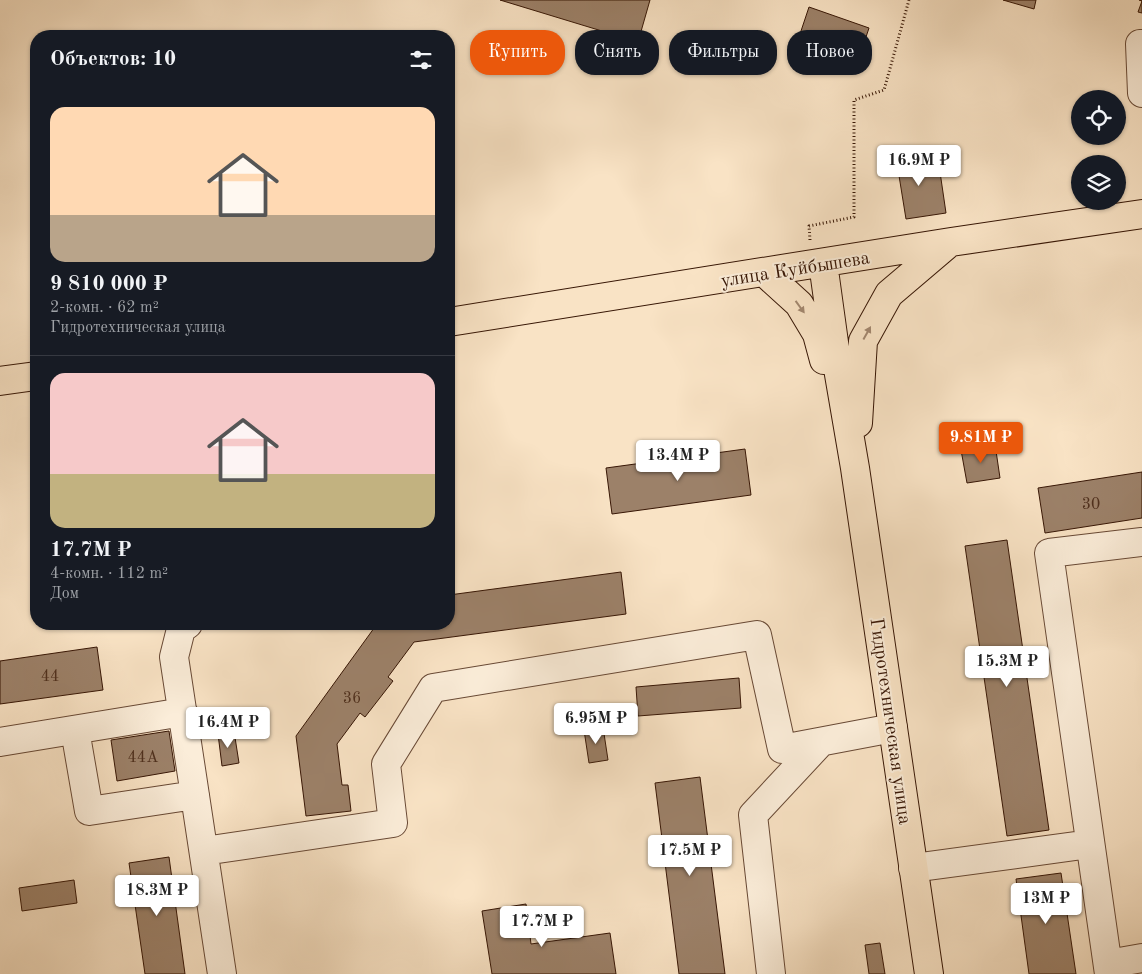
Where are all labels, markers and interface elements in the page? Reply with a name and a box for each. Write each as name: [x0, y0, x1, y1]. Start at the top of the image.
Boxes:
chip: Купить: [470, 30, 565, 75]
chip: Снять: [575, 30, 659, 75]
chip: Фильтры: [669, 30, 777, 75]
chip: Новое: [787, 30, 872, 75]
icon: filters: [407, 46, 435, 74]
text: Объектов: 10: [50, 49, 176, 70]
map controls: [1071, 90, 1126, 210]
button: locate: [1071, 90, 1126, 145]
icon: home: [198, 140, 288, 230]
pin: 16.9M ₽: [873, 144, 965, 187]
text: 16.9M ₽: [888, 153, 950, 169]
button: layers: [1071, 155, 1126, 210]
street label: улица Куйбышева: [719, 249, 872, 292]
text: 9 810 000 ₽: [50, 274, 168, 295]
text: 2-комн. · 62 m²: [50, 300, 159, 316]
one-way arrow: [794, 300, 805, 313]
text: Гидротехническая улица: [50, 320, 226, 336]
one-way arrow: [863, 326, 872, 340]
icon: home: [198, 405, 288, 495]
pin: 9.81M ₽: [935, 422, 1027, 464]
text: 9.81M ₽: [950, 430, 1012, 446]
pin: 13.4M ₽: [632, 440, 724, 482]
text: 13.4M ₽: [647, 448, 709, 464]
house number: 30: [1082, 497, 1100, 513]
text: 17.7M ₽: [50, 540, 132, 561]
text: 4-комн. · 112 m²: [50, 566, 168, 582]
text: Дом: [50, 586, 79, 602]
street label: Гидротехническая улица: [866, 617, 914, 827]
pin: 15.3M ₽: [961, 646, 1053, 688]
text: 15.3M ₽: [976, 654, 1038, 670]
house number: 44: [41, 669, 59, 685]
house number: 36: [343, 691, 361, 707]
pin: 6.95M ₽: [550, 702, 642, 745]
pin: 16.4M ₽: [182, 706, 274, 749]
text: 6.95M ₽: [565, 711, 627, 727]
text: 16.4M ₽: [197, 715, 259, 731]
house number: 44А: [128, 750, 158, 766]
pin: 17.5M ₽: [644, 834, 736, 877]
text: 17.5M ₽: [659, 843, 721, 859]
pin: 18.3M ₽: [111, 874, 203, 917]
pin: 13M ₽: [1011, 882, 1081, 925]
text: 18.3M ₽: [126, 883, 188, 899]
text: 13M ₽: [1022, 891, 1070, 907]
pin: 17.7M ₽: [496, 906, 588, 948]
text: 17.7M ₽: [511, 914, 573, 930]

